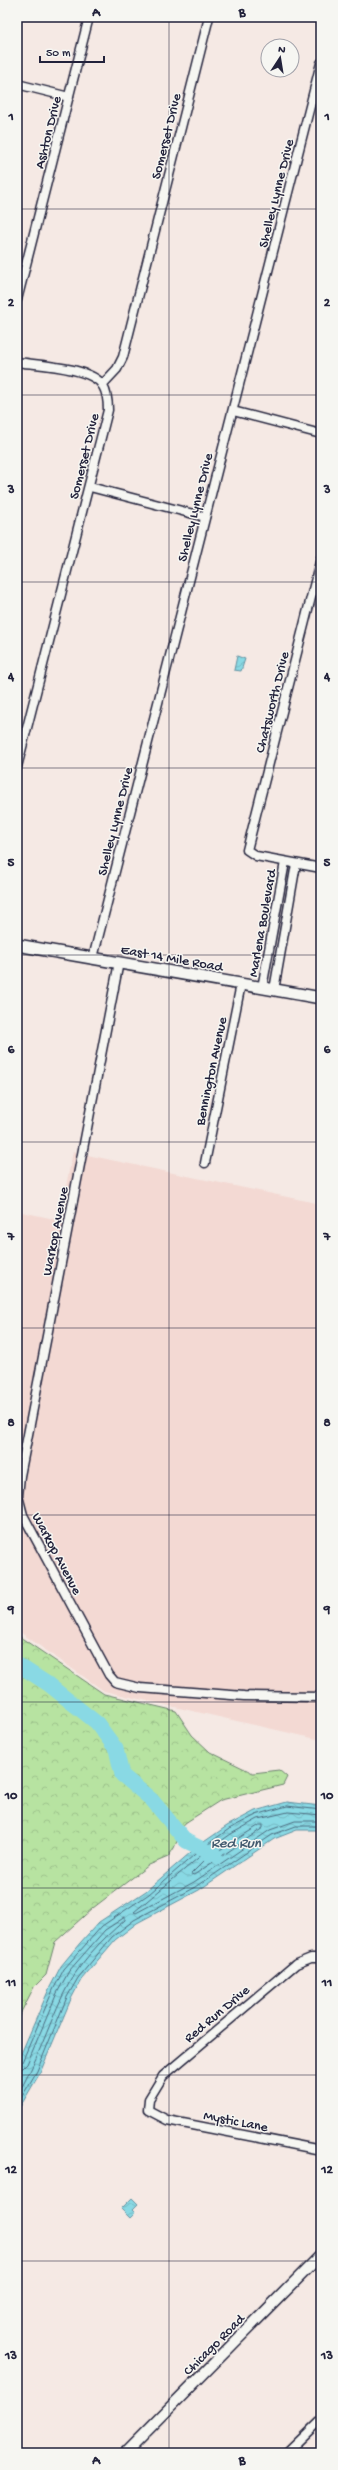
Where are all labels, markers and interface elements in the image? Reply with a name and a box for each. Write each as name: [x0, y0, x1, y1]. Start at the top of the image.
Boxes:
text: A: [91, 6, 101, 21]
text: B: [238, 6, 247, 21]
scale bar: [40, 38, 104, 64]
north arrow: [260, 38, 300, 78]
text: N: [277, 44, 286, 57]
text: 50 m: [46, 47, 71, 61]
street label: Somerset Drive: [149, 91, 186, 181]
street label: Ashton Drive: [32, 94, 67, 171]
text: 1: [7, 110, 14, 125]
text: 1: [323, 110, 330, 125]
street label: Shelley Lynne Drive: [256, 137, 299, 250]
text: 2: [8, 296, 15, 311]
text: 2: [324, 296, 331, 311]
street label: Somerset Drive: [67, 411, 104, 501]
street label: Shelley Lynne Drive: [175, 451, 218, 564]
text: 3: [7, 483, 15, 498]
text: 3: [323, 483, 331, 498]
street label: Chatsworth Drive: [253, 649, 294, 755]
text: 4: [7, 670, 15, 685]
text: 4: [323, 670, 331, 685]
street label: Shelley Lynne Drive: [95, 765, 138, 878]
text: 5: [8, 856, 15, 871]
text: 5: [324, 856, 331, 871]
street label: Marlena Boulevard: [246, 867, 282, 979]
street label: East 14 Mile Road: [119, 942, 226, 977]
street label: Bennington Avenue: [192, 1015, 232, 1128]
text: 6: [8, 1043, 15, 1058]
text: 6: [324, 1043, 331, 1058]
street label: Warkop Avenue: [39, 1185, 74, 1277]
text: 7: [7, 1230, 16, 1245]
text: 7: [323, 1230, 332, 1245]
text: 8: [7, 1416, 15, 1431]
text: 8: [323, 1416, 331, 1431]
street label: Warkop Avenue: [27, 1510, 85, 1599]
text: 9: [7, 1603, 15, 1618]
text: 9: [323, 1603, 331, 1618]
text: 10: [4, 1789, 18, 1804]
text: 10: [320, 1789, 334, 1804]
water label: Red Run: [211, 1835, 262, 1853]
text: 11: [5, 1976, 16, 1991]
text: 11: [321, 1976, 332, 1991]
street label: Red Run Drive: [181, 1982, 254, 2047]
street label: Mystic Lane: [202, 2108, 270, 2137]
text: 12: [4, 2163, 17, 2178]
text: 12: [320, 2163, 333, 2178]
street label: Chicago Road: [181, 2310, 250, 2380]
text: 13: [4, 2349, 17, 2364]
text: 13: [320, 2349, 333, 2364]
text: A: [91, 2454, 101, 2469]
text: B: [238, 2454, 247, 2469]

